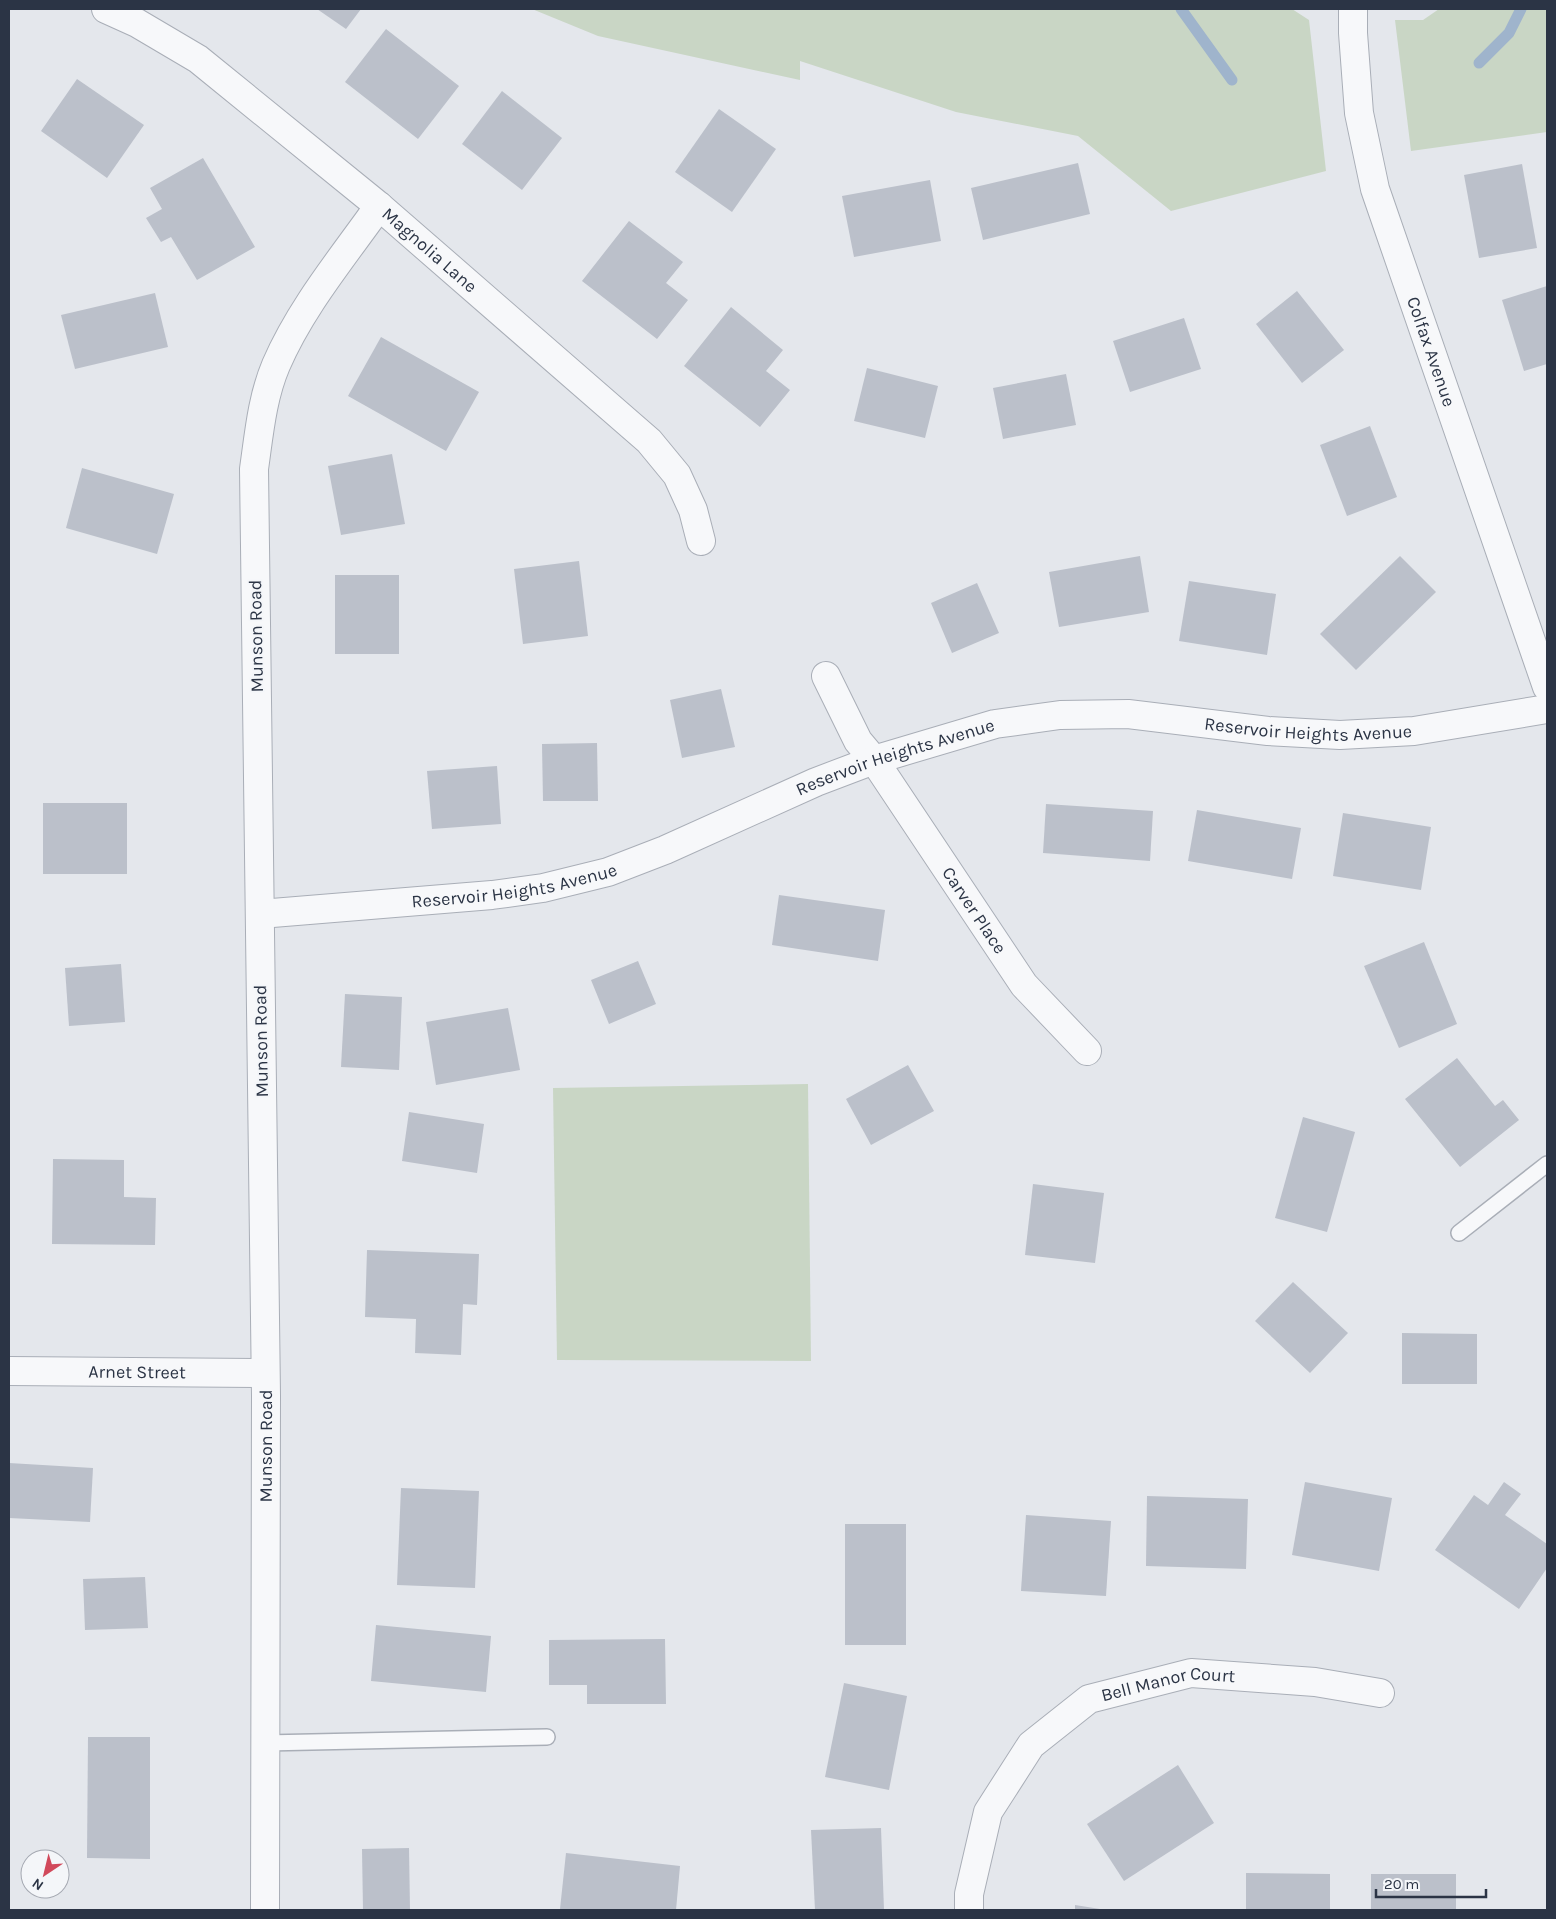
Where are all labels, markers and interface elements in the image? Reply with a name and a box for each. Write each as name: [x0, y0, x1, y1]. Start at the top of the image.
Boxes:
street label: Magnolia Lane: [377, 203, 482, 297]
street label: Colfax Avenue: [1402, 294, 1460, 410]
street label: Munson Road: [244, 579, 268, 693]
street label: Reservoir Heights Avenue: [1203, 712, 1413, 746]
street label: Reservoir Heights Avenue: [792, 714, 997, 801]
street label: Reservoir Heights Avenue: [411, 859, 620, 913]
street label: Carver Place: [937, 863, 1011, 958]
street label: Munson Road: [249, 984, 273, 1098]
street label: Arnet Street: [88, 1361, 186, 1383]
street label: Munson Road: [255, 1389, 277, 1503]
street label: Bell Manor Court: [1099, 1662, 1236, 1706]
north arrow: [20, 1849, 70, 1899]
scale bar: [1376, 1866, 1486, 1898]
text: N: [29, 1874, 47, 1894]
text: 20 m: [1384, 1875, 1419, 1893]

